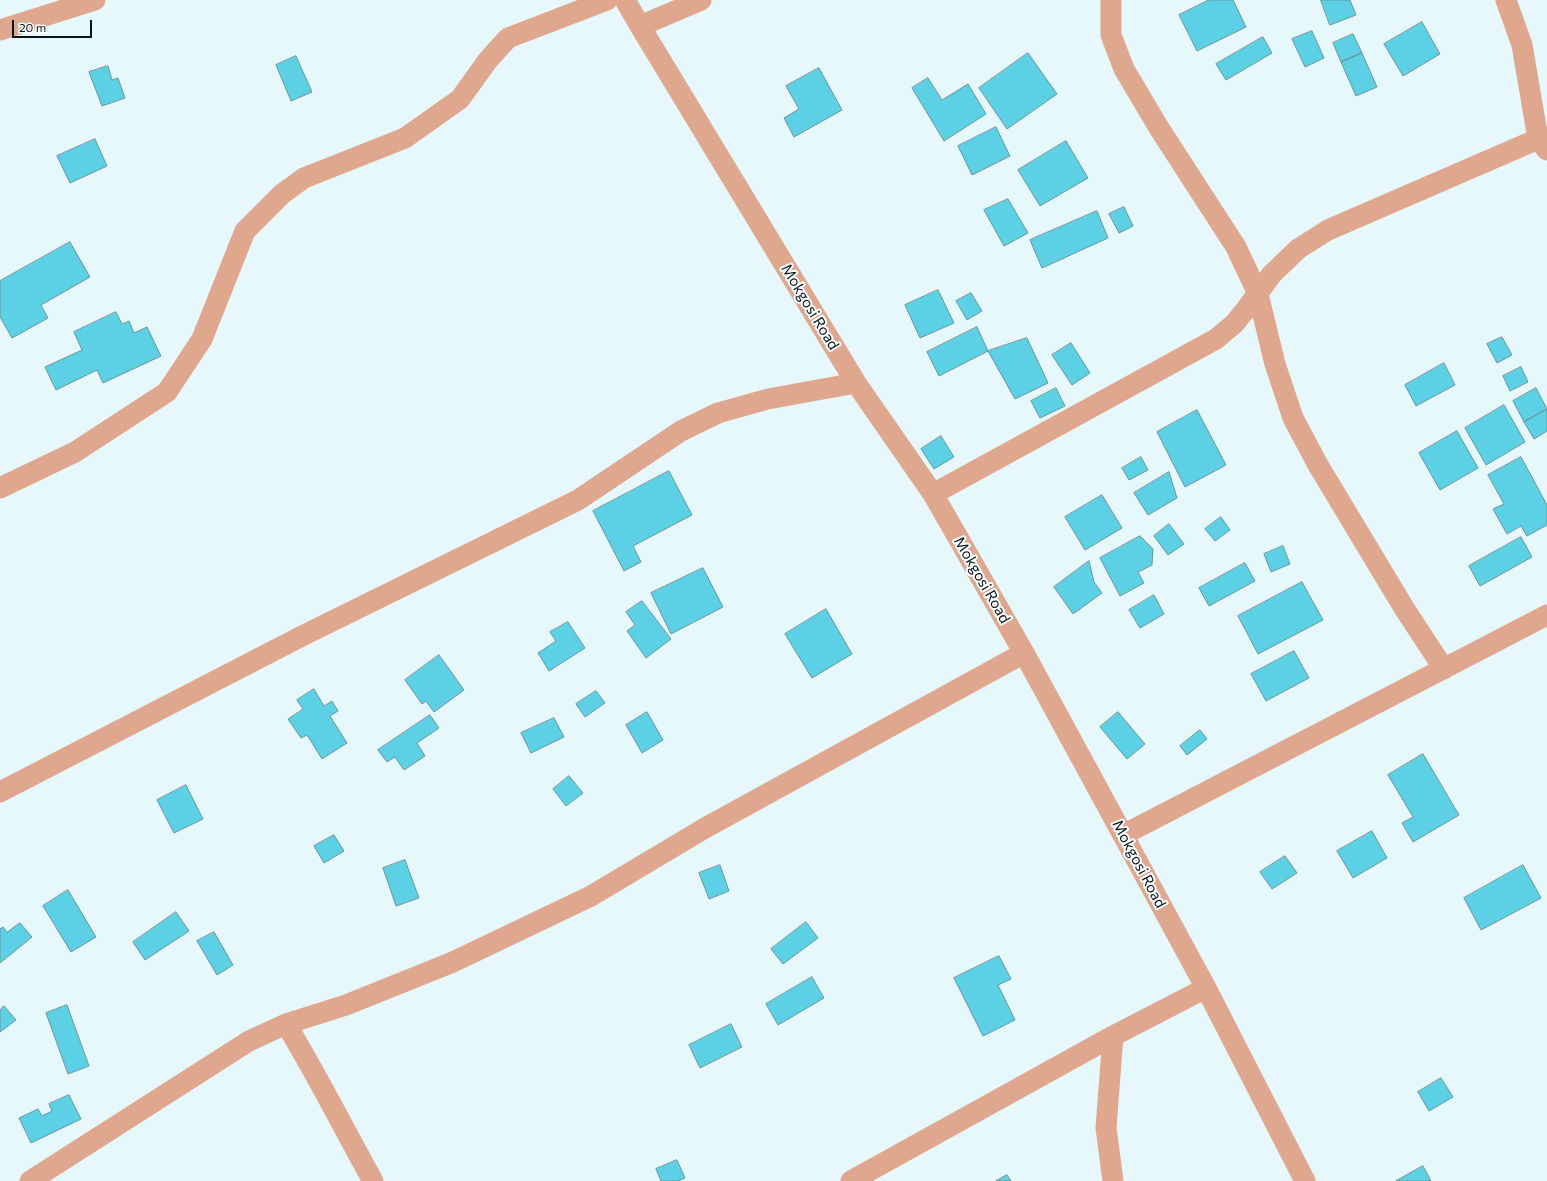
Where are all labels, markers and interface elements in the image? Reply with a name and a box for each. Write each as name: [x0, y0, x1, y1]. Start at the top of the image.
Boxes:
scale bar: [14, 12, 94, 38]
text: 20 m: [19, 20, 46, 34]
street label: Mokgosi Road: [777, 261, 843, 353]
street label: Mokgosi Road: [950, 534, 1014, 626]
street label: Mokgosi Road: [1108, 817, 1170, 911]

